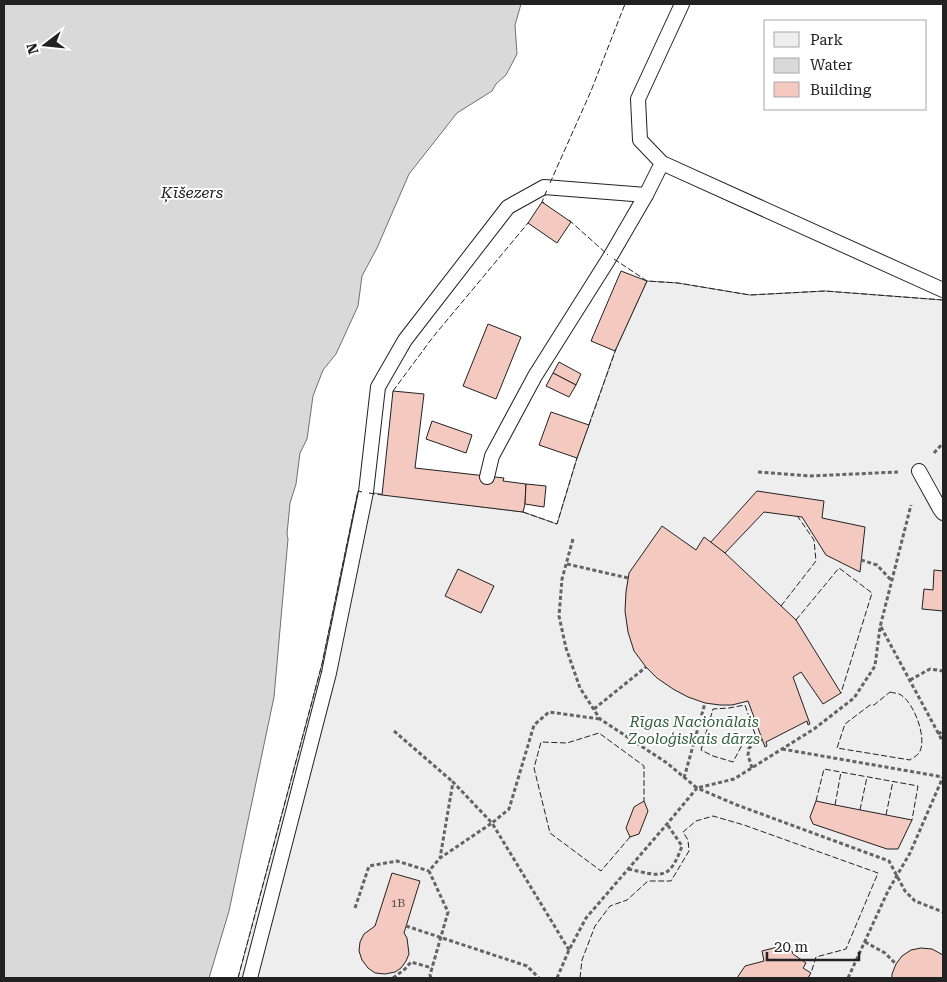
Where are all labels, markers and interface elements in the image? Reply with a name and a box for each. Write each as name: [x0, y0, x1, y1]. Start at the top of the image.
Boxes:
north arrow: [20, 20, 70, 70]
legend: [764, 20, 927, 110]
text: Park: [810, 31, 844, 49]
text: N: [23, 41, 42, 56]
text: Water: [810, 56, 852, 74]
text: Building: [810, 81, 872, 99]
water label: Ķīšezers: [160, 183, 223, 203]
park label: Rīgas Nacionālais Zooloģiskais dārzs: [627, 713, 760, 748]
house number: 1B: [391, 896, 405, 910]
scale bar: [767, 930, 860, 962]
text: 20 m: [774, 938, 809, 956]

